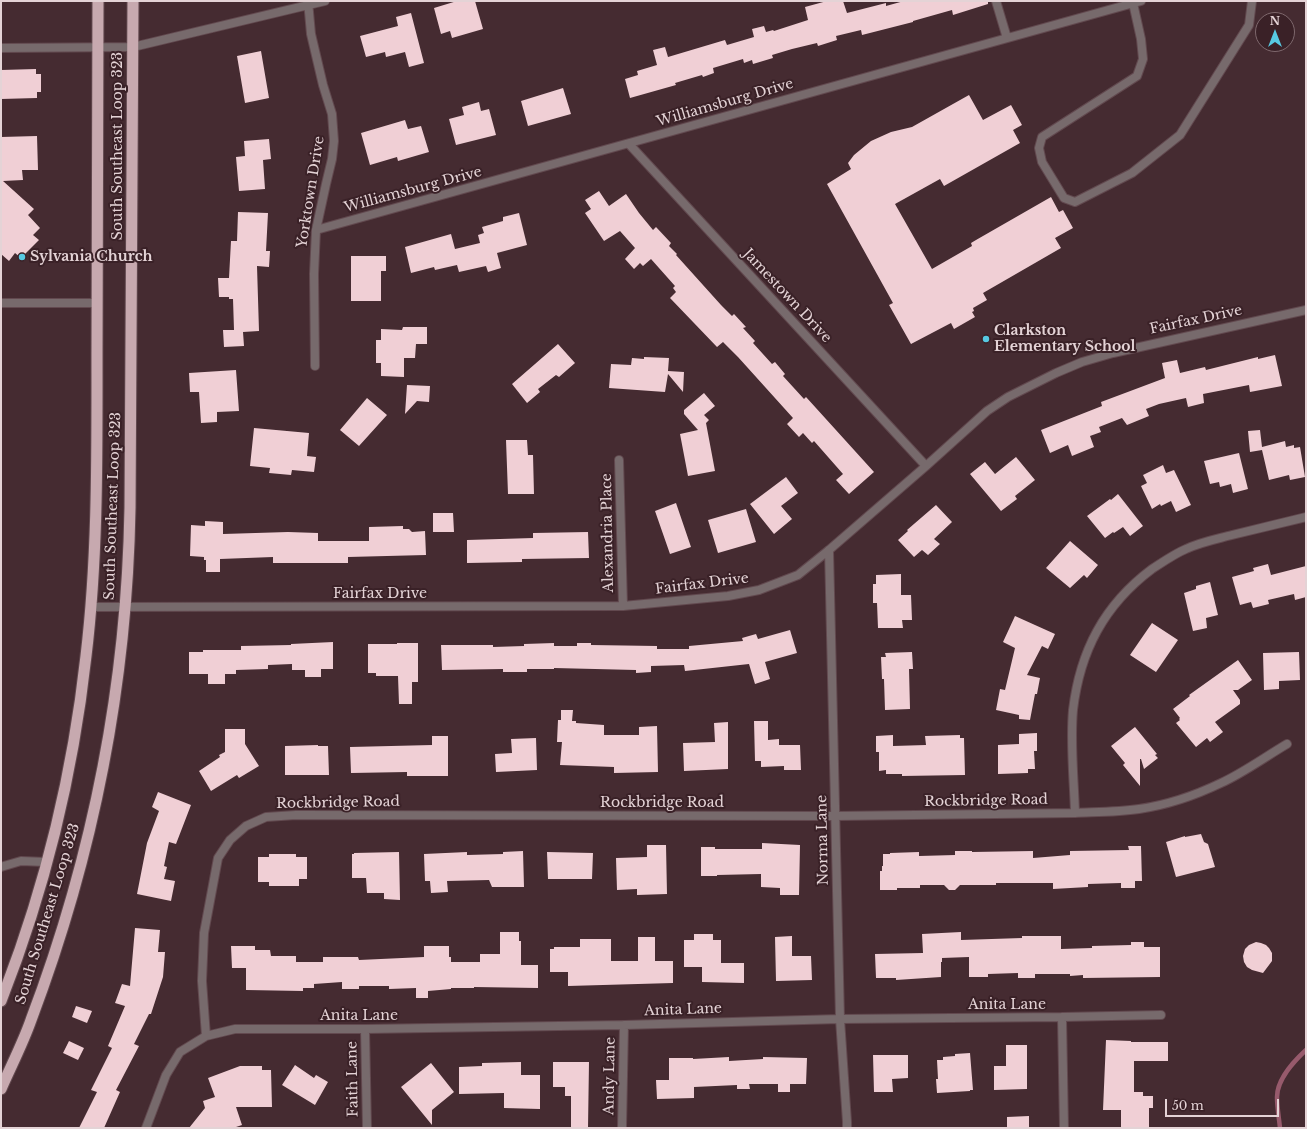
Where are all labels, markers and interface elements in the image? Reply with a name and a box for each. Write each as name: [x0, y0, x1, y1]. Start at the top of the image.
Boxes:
north arrow: [1255, 12, 1295, 52]
text: N: [1270, 14, 1280, 28]
street label: South Southeast Loop 323: [110, 52, 126, 240]
street label: Williamsburg Drive: [655, 75, 795, 131]
street label: Yorktown Drive: [294, 135, 328, 249]
street label: Williamsburg Drive: [342, 164, 484, 216]
street label: Jamestown Drive: [739, 246, 835, 346]
place label: Sylvania Church: [30, 249, 153, 265]
marker: Sylvania Church: [17, 252, 27, 262]
street label: Fairfax Drive: [1148, 302, 1244, 338]
place label: Clarkston Elementary School: [994, 323, 1135, 356]
marker: Clarkston Elementary School: [981, 334, 991, 344]
street label: South Southeast Loop 323: [101, 412, 125, 600]
street label: Alexandria Place: [599, 473, 617, 593]
street label: Fairfax Drive: [654, 570, 750, 598]
street label: Fairfax Drive: [333, 586, 427, 602]
street label: Rockbridge Road: [924, 792, 1048, 810]
street label: Rockbridge Road: [276, 794, 400, 812]
street label: Rockbridge Road: [600, 795, 724, 811]
street label: Norma Lane: [814, 795, 832, 885]
street label: South Southeast Loop 323: [12, 821, 84, 1007]
street label: Anita Lane: [968, 997, 1046, 1013]
street label: Anita Lane: [644, 1000, 722, 1020]
street label: Anita Lane: [320, 1008, 398, 1024]
street label: Andy Lane: [601, 1037, 619, 1115]
street label: Faith Lane: [344, 1041, 362, 1117]
scale bar: [1167, 1091, 1281, 1117]
text: 50 m: [1172, 1098, 1204, 1113]

